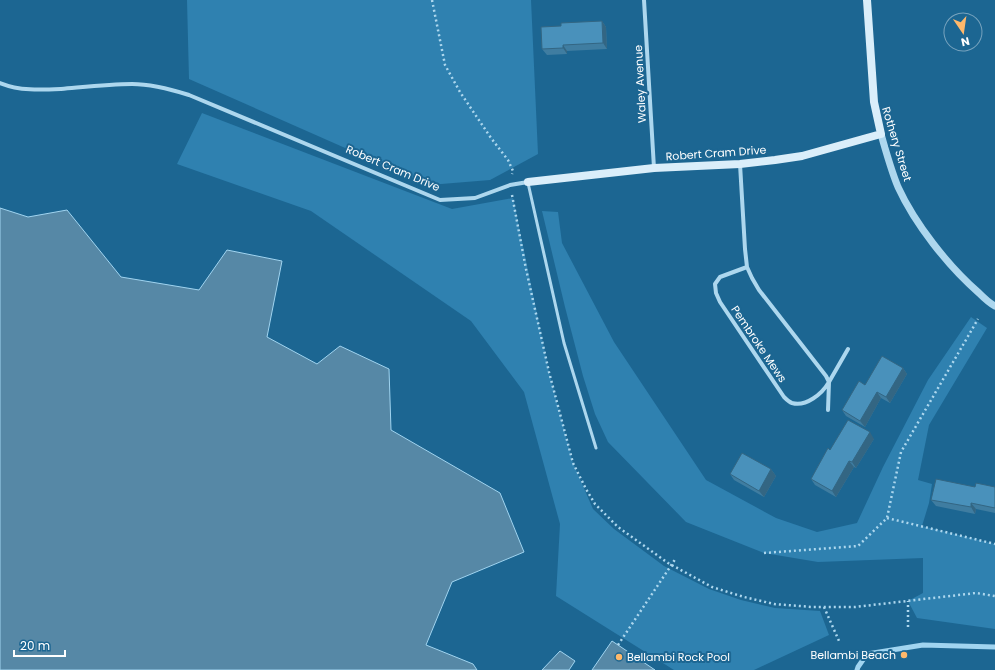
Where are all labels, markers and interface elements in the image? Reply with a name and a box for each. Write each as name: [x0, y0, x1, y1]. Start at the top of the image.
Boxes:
north arrow: [943, 12, 983, 52]
text: N: [959, 33, 971, 50]
street label: Waley Avenue: [630, 44, 650, 123]
street label: Rothery Street: [878, 105, 916, 183]
street label: Robert Cram Drive: [343, 141, 443, 195]
street label: Robert Cram Drive: [665, 141, 767, 164]
street label: Pembroke Mews: [727, 302, 791, 386]
scale bar: [14, 632, 65, 658]
text: 20 m: [20, 637, 50, 654]
place label: Bellambi Beach: [810, 647, 896, 663]
place label: Bellambi Rock Pool: [627, 649, 730, 665]
marker: Bellambi Beach: [899, 650, 909, 660]
marker: Bellambi Rock Pool: [614, 652, 624, 662]

